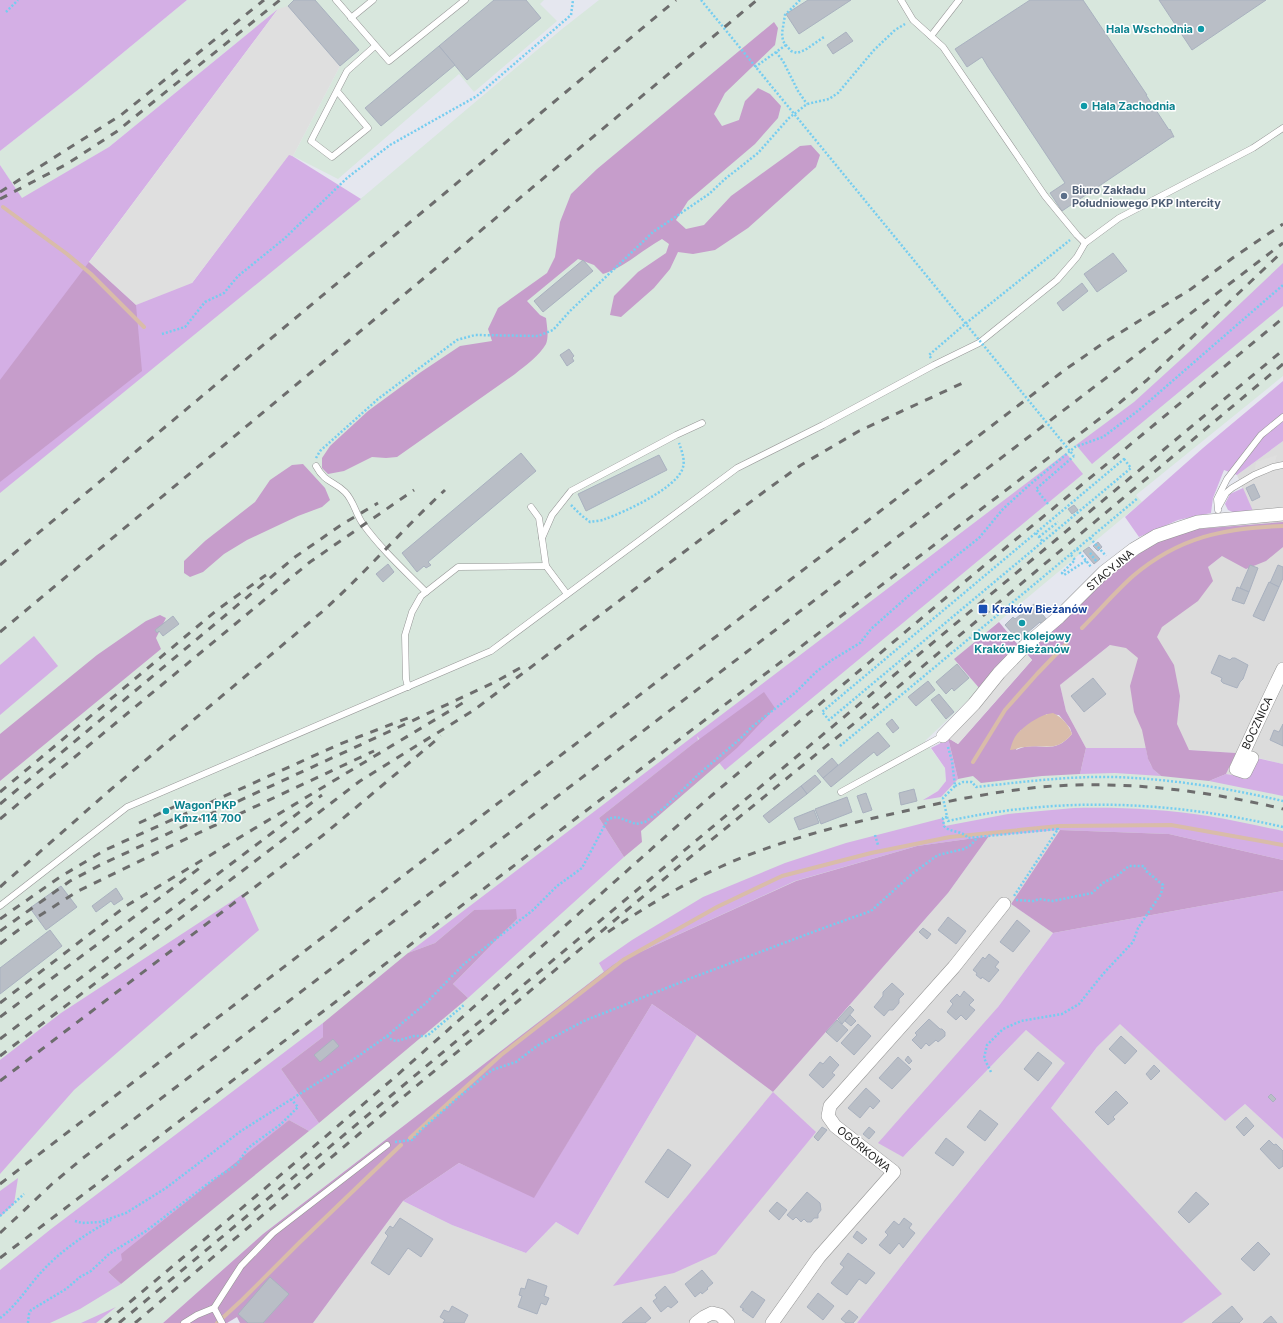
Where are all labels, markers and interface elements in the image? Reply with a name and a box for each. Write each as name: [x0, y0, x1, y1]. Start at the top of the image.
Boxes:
place label: Hala Wschodnia: [1106, 22, 1193, 36]
marker: Hala Wschodnia: [1196, 24, 1206, 34]
place label: Hala Zachodnia: [1092, 99, 1175, 113]
marker: Hala Zachodnia: [1079, 101, 1089, 111]
place label: Biuro Zakładu Południowego PKP Intercity: [1072, 183, 1221, 210]
marker: Biuro Zakładu Południowego PKP Intercity: [1059, 191, 1069, 201]
street label: STACYJNA: [1083, 546, 1137, 594]
place label: Kraków Bieżanów: [992, 602, 1088, 616]
marker: Kraków Bieżanów: [977, 603, 989, 615]
marker: Dworzec kolejowy Kraków Bieżanów: [1017, 618, 1027, 628]
place label: Dworzec kolejowy Kraków Bieżanów: [973, 629, 1071, 656]
street label: BOCZNICA: [1239, 694, 1276, 752]
place label: Wagon PKP Kmz 114 700: [174, 798, 241, 825]
marker: Wagon PKP Kmz 114 700: [161, 806, 171, 816]
street label: OGÓRKOWA: [834, 1123, 894, 1175]

